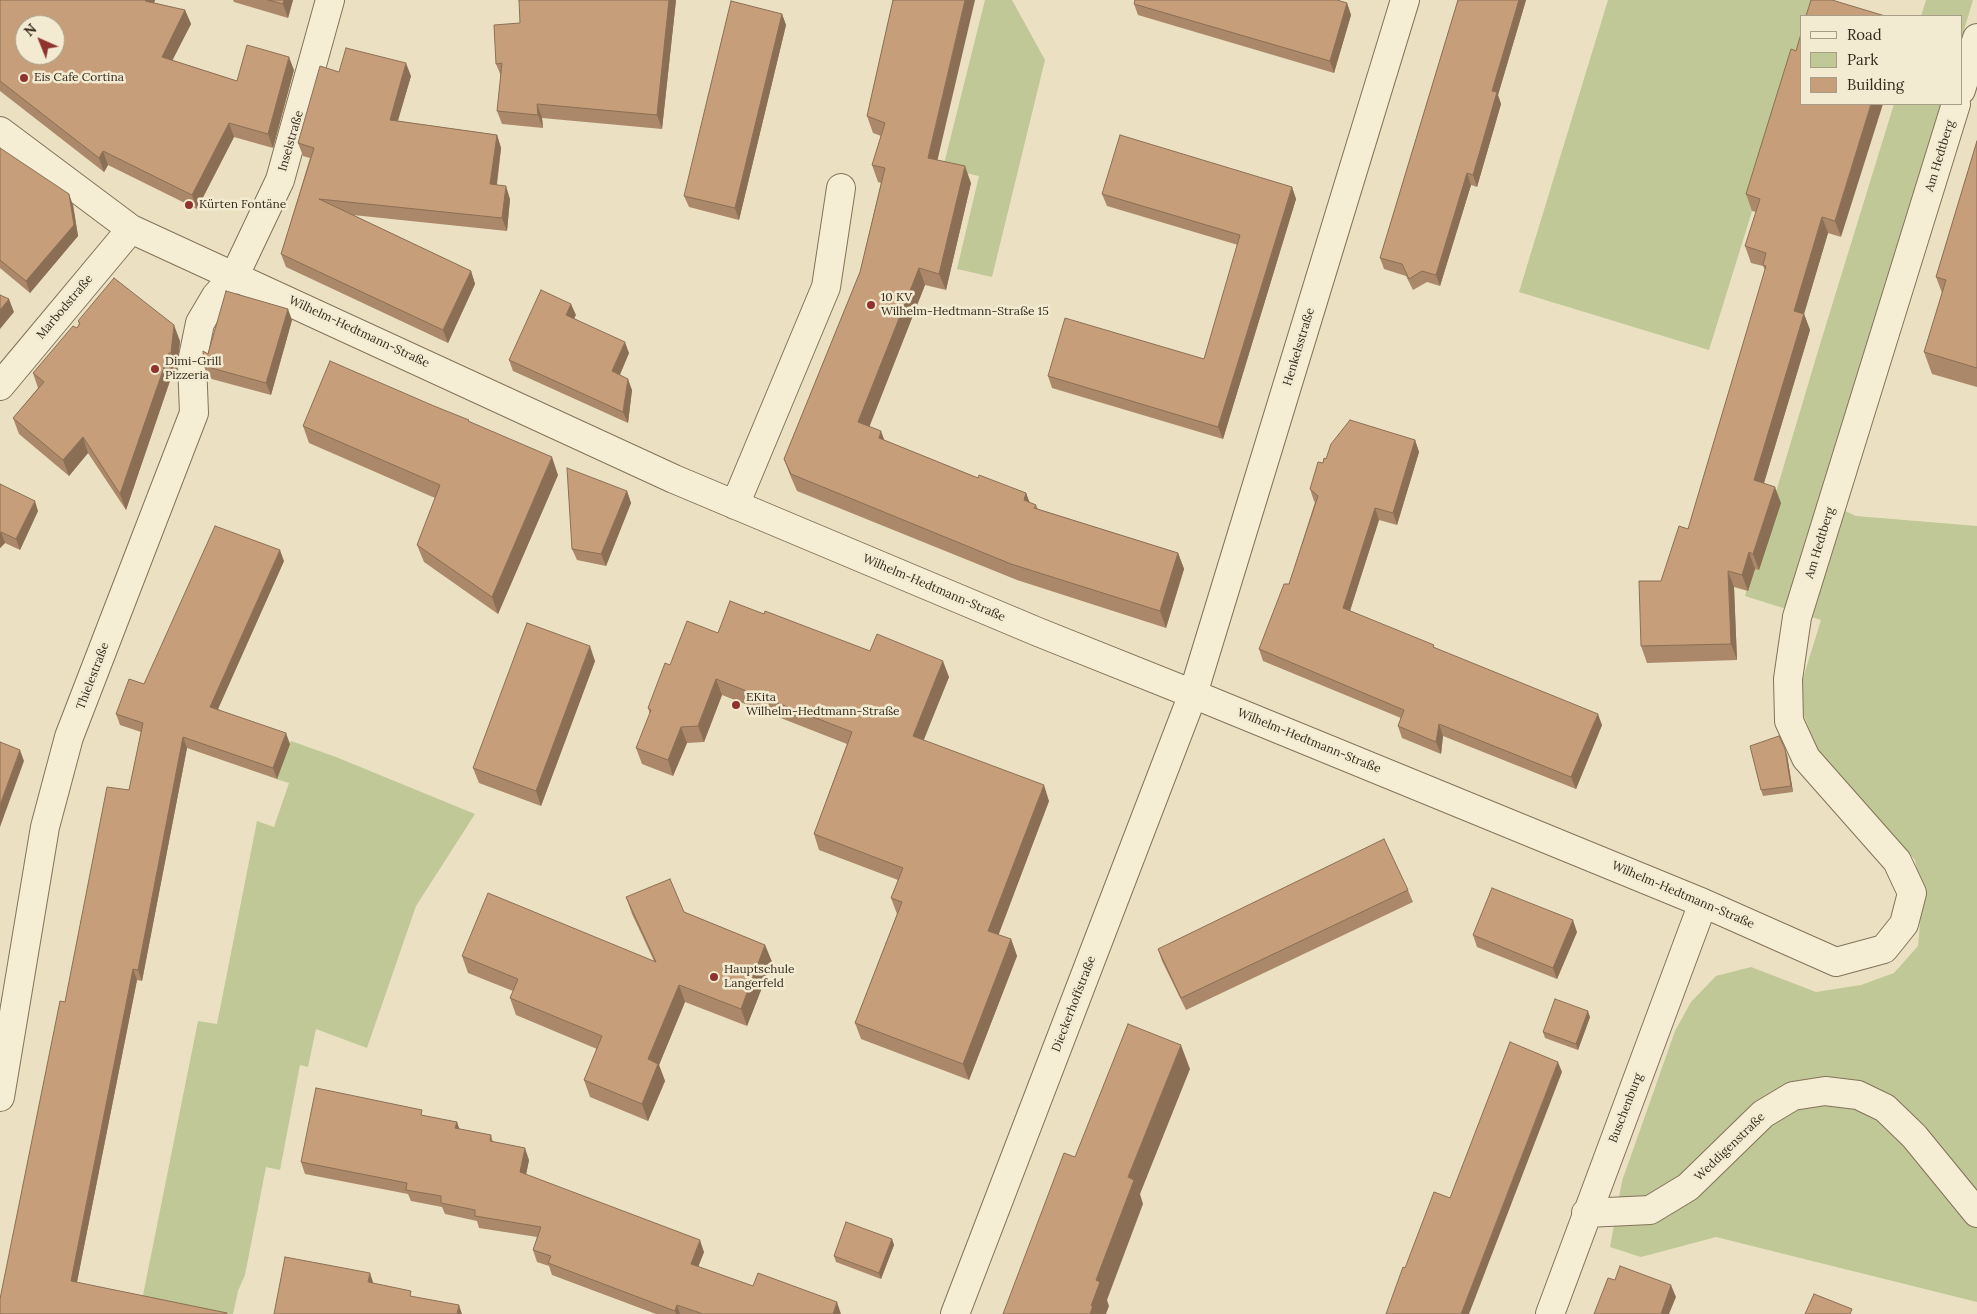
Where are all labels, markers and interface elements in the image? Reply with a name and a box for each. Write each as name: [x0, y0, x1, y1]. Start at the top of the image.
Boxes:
north arrow: [15, 15, 65, 65]
legend: [1800, 15, 1962, 105]
text: N: [20, 20, 40, 40]
text: Road: [1847, 25, 1882, 44]
text: Park: [1847, 50, 1878, 69]
place label: Eis Cafe Cortina: [34, 71, 124, 85]
marker: Eis Cafe Cortina: [18, 72, 30, 84]
text: Building: [1847, 75, 1904, 94]
street label: Inselstraße: [275, 109, 307, 173]
street label: Am Hedtberg: [1922, 119, 1958, 193]
place label: Kürten Fontäne: [199, 198, 286, 212]
marker: Kürten Fontäne: [183, 199, 195, 211]
street label: Marbodstraße: [34, 272, 96, 342]
place label: 10 KV Wilhelm-Hedtmann-Straße 15: [881, 291, 1049, 319]
street label: Wilhelm-Hedtmann-Straße: [286, 293, 432, 371]
marker: 10 KV Wilhelm-Hedtmann-Straße 15: [865, 299, 877, 311]
street label: Henkelsstraße: [1280, 306, 1318, 388]
place label: Dimi-Grill Pizzeria: [165, 355, 222, 383]
marker: Dimi-Grill Pizzeria: [149, 363, 161, 375]
street label: Am Hedtberg: [1802, 506, 1838, 580]
street label: Wilhelm-Hedtmann-Straße: [860, 551, 1008, 625]
street label: Thielestraße: [74, 640, 112, 712]
place label: EKita Wilhelm-Hedtmann-Straße: [746, 691, 900, 719]
marker: EKita Wilhelm-Hedtmann-Straße: [730, 699, 742, 711]
street label: Wilhelm-Hedtmann-Straße: [1235, 706, 1383, 776]
street label: Wilhelm-Hedtmann-Straße: [1609, 858, 1757, 932]
street label: Dieckerhoffstraße: [1049, 954, 1099, 1054]
place label: Hauptschule Langerfeld: [724, 963, 794, 991]
marker: Hauptschule Langerfeld: [708, 971, 720, 983]
street label: Buschenburg: [1606, 1071, 1646, 1145]
street label: Weddigenstraße: [1692, 1110, 1768, 1184]

